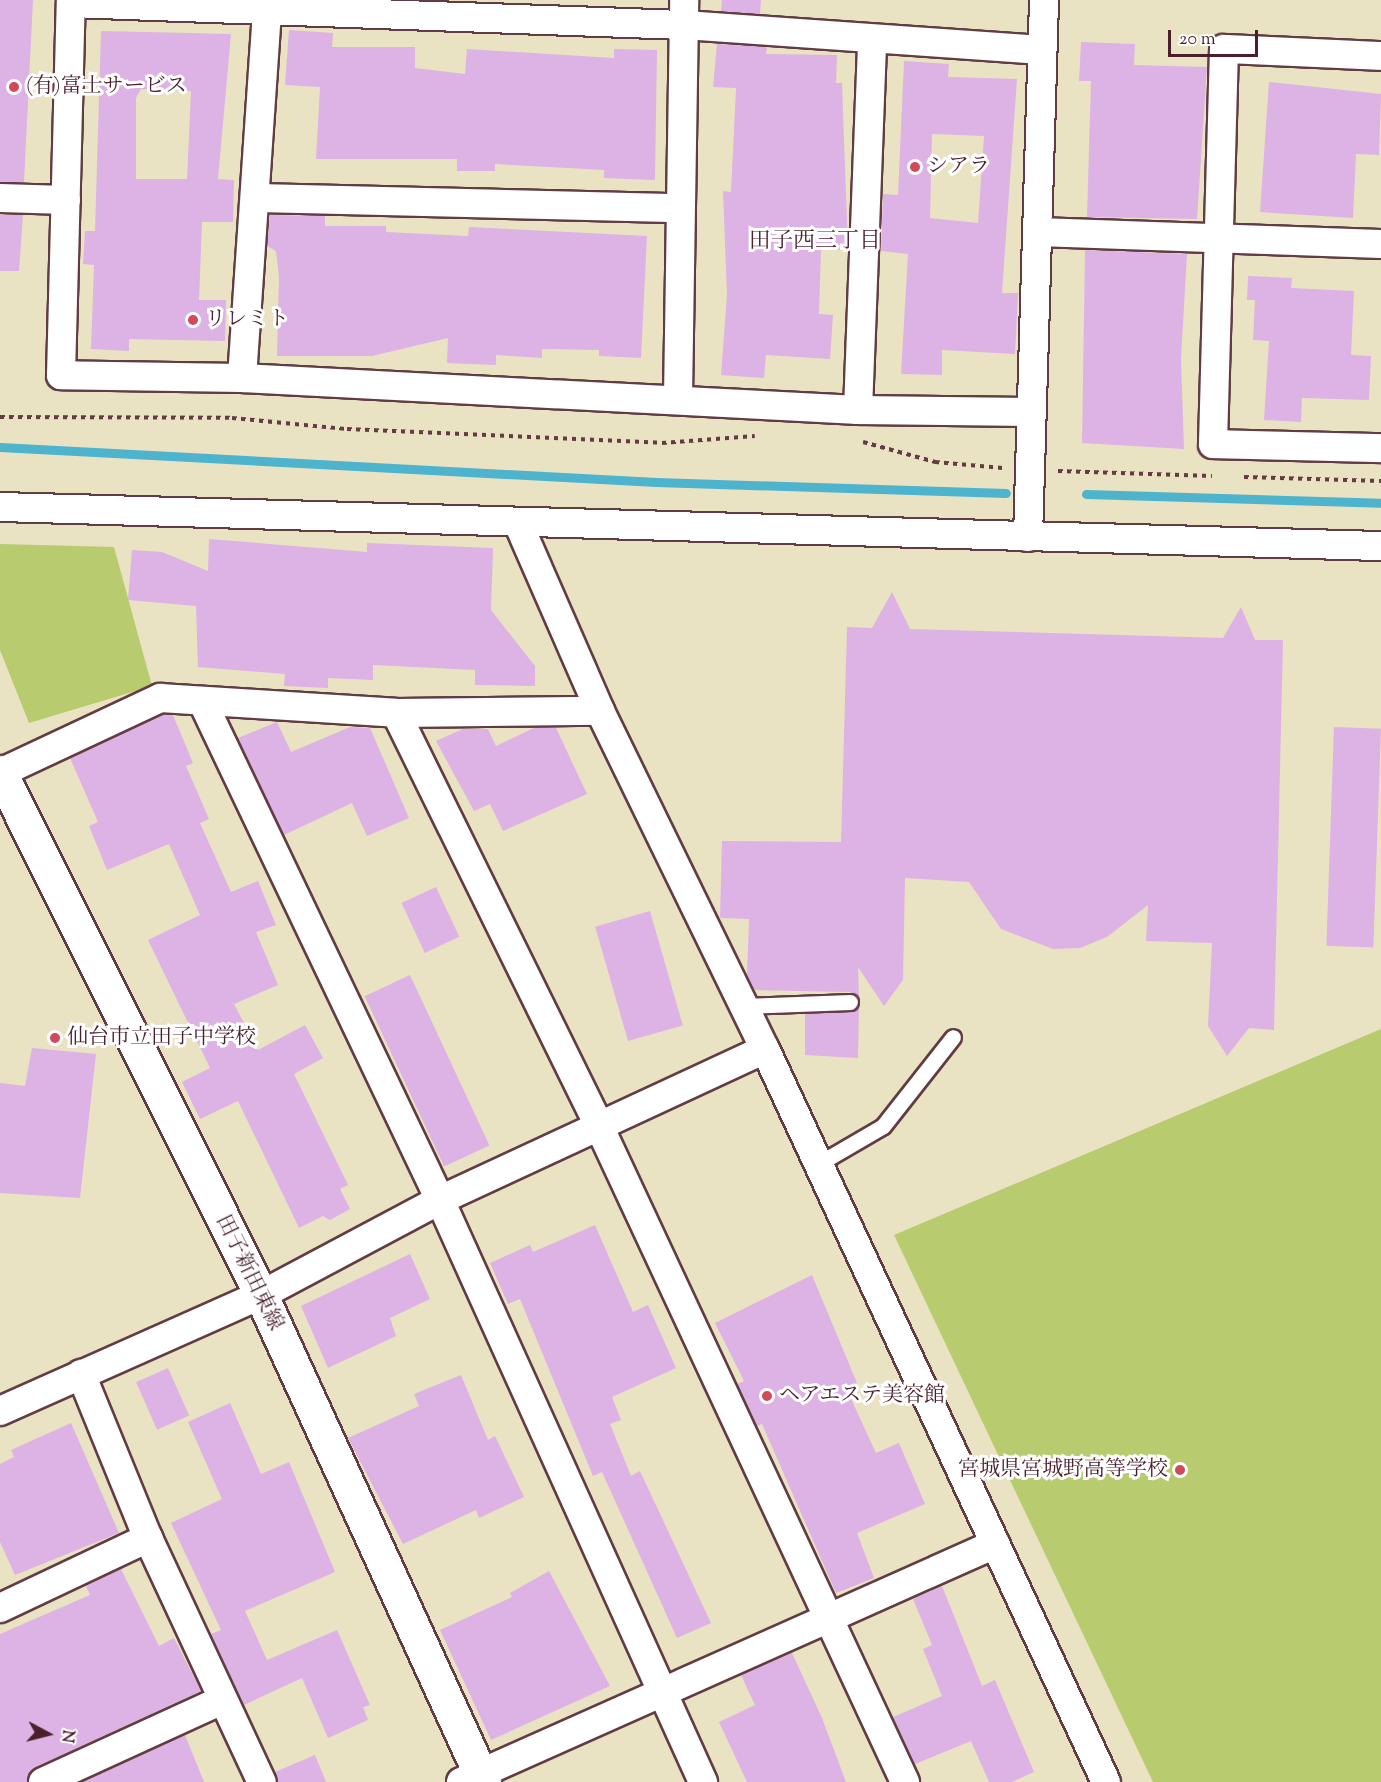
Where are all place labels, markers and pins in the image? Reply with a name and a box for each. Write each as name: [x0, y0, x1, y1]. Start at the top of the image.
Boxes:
place label: (有)富士サービス: [26, 74, 187, 100]
marker: (有)富士サービス: [7, 80, 21, 94]
place label: シアラ: [927, 154, 990, 180]
marker: シアラ: [908, 160, 922, 174]
place label: リレミト: [205, 307, 289, 333]
marker: リレミト: [186, 313, 200, 327]
place label: 仙台市立田子中学校: [67, 1025, 256, 1051]
marker: 仙台市立田子中学校: [48, 1031, 62, 1045]
place label: ヘアエステ美容館: [779, 1383, 947, 1409]
marker: ヘアエステ美容館: [760, 1389, 774, 1403]
place label: 宮城県宮城野高等学校: [958, 1457, 1168, 1483]
marker: 宮城県宮城野高等学校: [1173, 1463, 1187, 1477]

